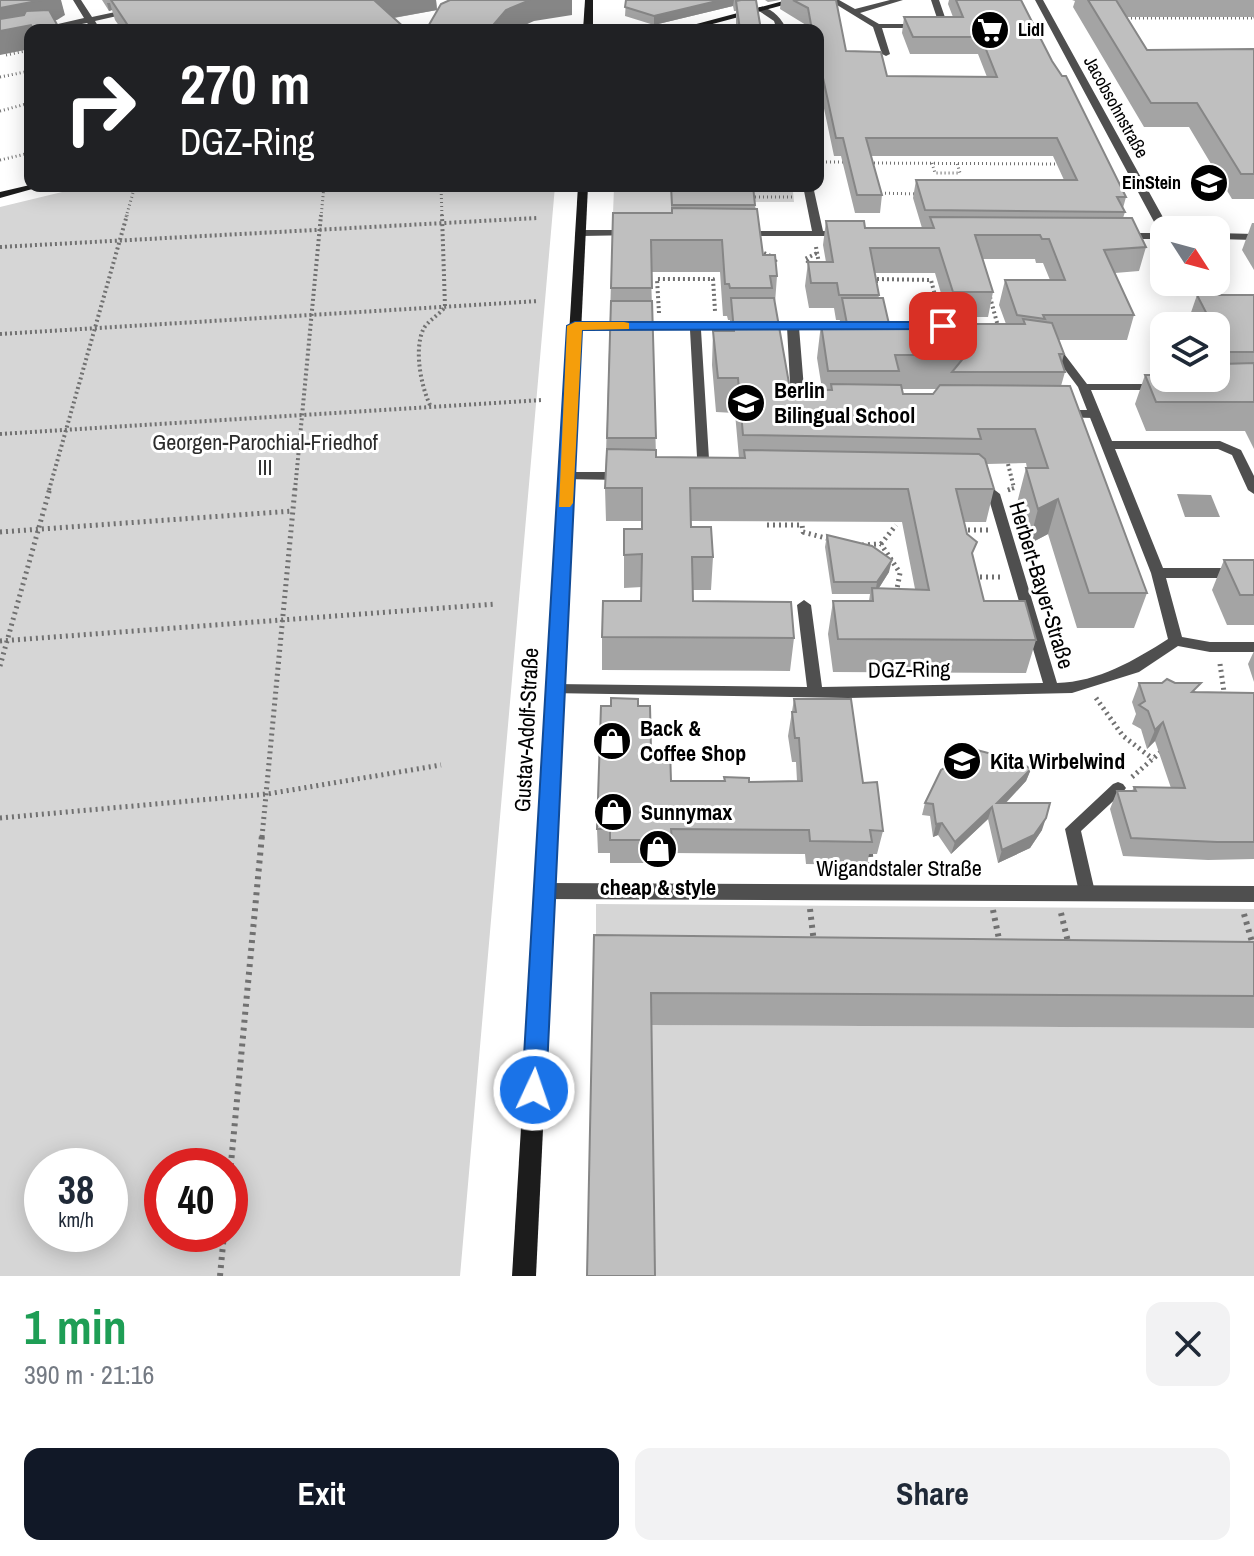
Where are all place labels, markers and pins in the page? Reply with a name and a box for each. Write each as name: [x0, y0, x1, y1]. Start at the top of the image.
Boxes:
supermarket icon: Lidl: [969, 9, 1011, 51]
place label: Lidl: [1018, 17, 1044, 42]
school or university icon: EinStein: [1188, 162, 1230, 204]
place label: EinStein: [1122, 170, 1181, 195]
pin: [909, 292, 977, 360]
place label: Berlin Bilingual School: [774, 375, 915, 430]
school or university icon: Berlin Bilingual School: [725, 382, 767, 424]
place label: Back & Coffee Shop: [640, 713, 746, 768]
shop icon: Back & Coffee Shop: [591, 720, 633, 762]
school or university icon: Kita Wirbelwind: [941, 740, 983, 782]
place label: Kita Wirbelwind: [990, 746, 1125, 776]
shop icon: Sunnymax: [592, 791, 634, 833]
place label: Sunnymax: [641, 797, 732, 827]
shop icon: cheap & style: [637, 828, 679, 870]
place label: cheap & style: [600, 872, 716, 902]

